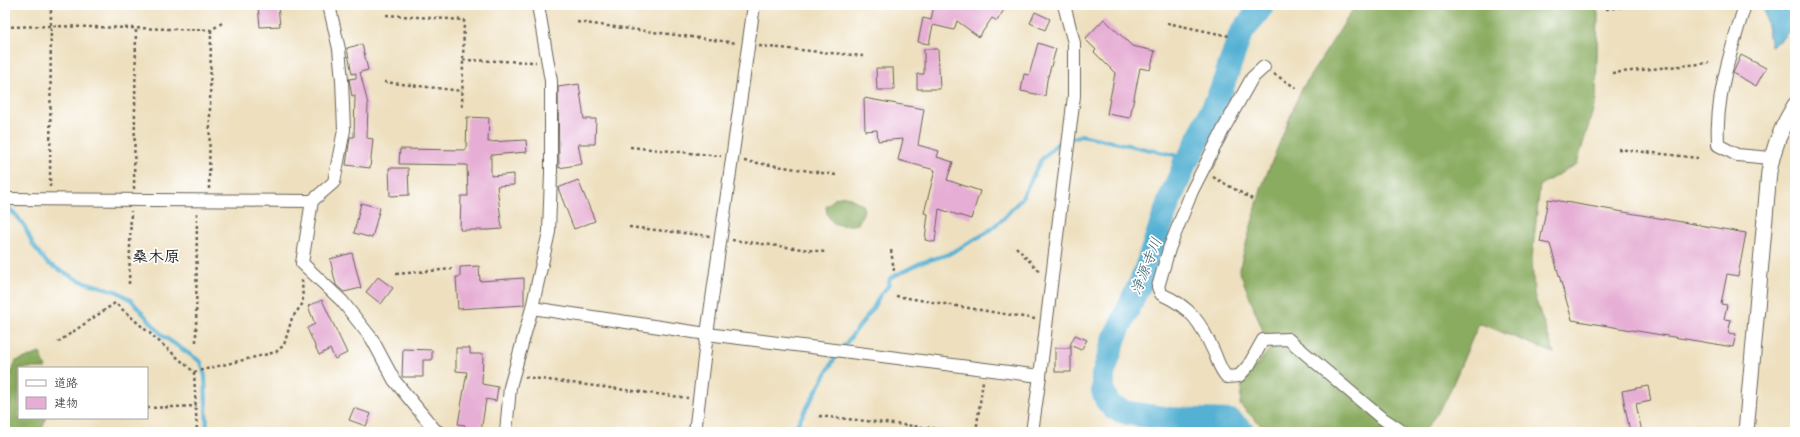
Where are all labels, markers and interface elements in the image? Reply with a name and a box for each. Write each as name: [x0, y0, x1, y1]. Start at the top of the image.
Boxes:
water label: 浄源寺川: [1125, 234, 1169, 299]
district label: 桑木原: [132, 245, 180, 270]
legend: [18, 367, 148, 419]
text: 道路: [54, 374, 78, 393]
text: 建物: [54, 394, 78, 413]

